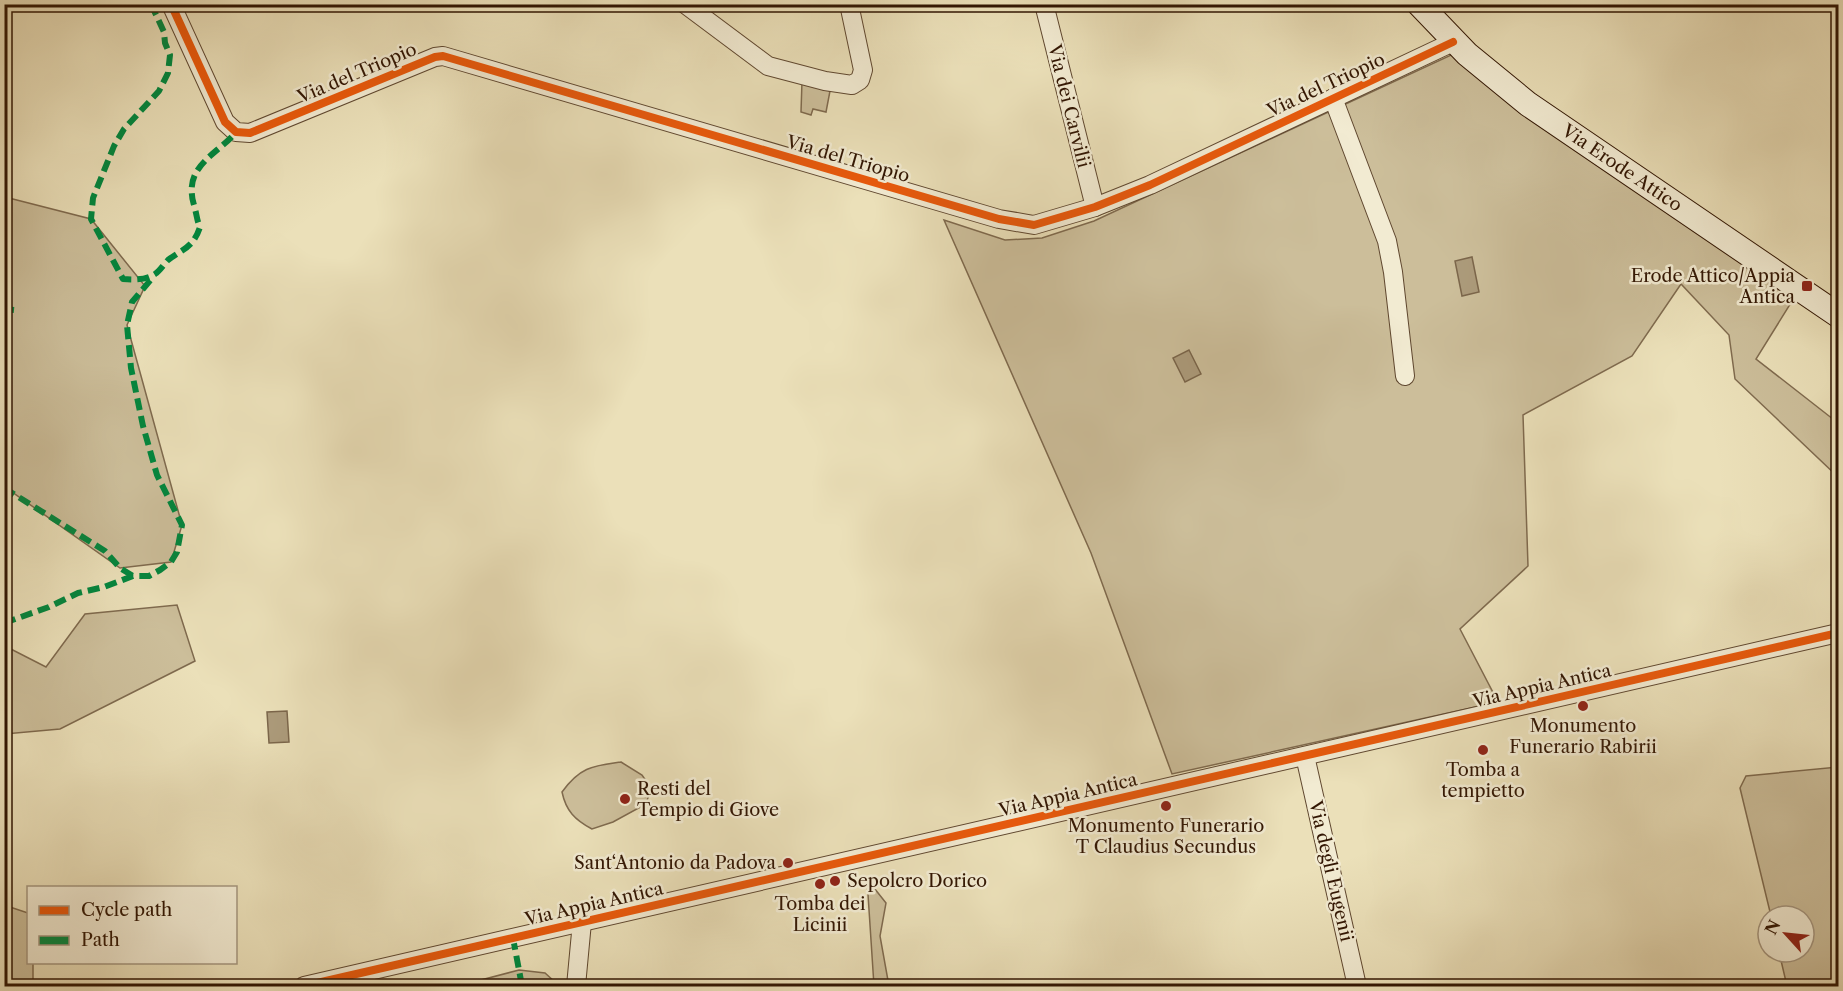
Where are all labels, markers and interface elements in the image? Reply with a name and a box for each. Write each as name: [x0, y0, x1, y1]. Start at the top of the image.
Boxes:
street label: Via del Triopio: [293, 38, 420, 108]
street label: Via dei Carvilii: [1043, 41, 1095, 170]
street label: Via del Triopio: [1263, 48, 1388, 122]
street label: Via Erode Attico: [1557, 119, 1686, 216]
street label: Via del Triopio: [783, 131, 912, 187]
place label: Erode Attico/Appia Antica: [1631, 265, 1795, 308]
marker: Erode Attico/Appia Antica: [1800, 279, 1814, 293]
street label: Via Appia Antica: [1470, 659, 1614, 713]
marker: Monumento Funerario Rabirii: [1576, 699, 1590, 713]
place label: Monumento Funerario Rabirii: [1509, 715, 1657, 758]
marker: Tomba a tempietto: [1476, 743, 1490, 757]
place label: Tomba a tempietto: [1441, 759, 1525, 802]
street label: Via Appia Antica: [996, 768, 1140, 822]
place label: Resti del Tempio di Giove: [637, 778, 779, 821]
marker: Resti del Tempio di Giove: [618, 792, 632, 806]
street label: Via degli Eugenii: [1304, 797, 1358, 944]
marker: Monumento Funerario T Claudius Secundus: [1159, 799, 1173, 813]
place label: Monumento Funerario T Claudius Secundus: [1068, 815, 1264, 858]
place label: Sant‘Antonio da Padova: [574, 852, 776, 874]
marker: Sant‘Antonio da Padova: [781, 856, 795, 870]
place label: Sepolcro Dorico: [847, 870, 987, 892]
marker: Sepolcro Dorico: [828, 874, 842, 888]
street label: Via Appia Antica: [522, 877, 666, 931]
marker: Tomba dei Licinii: [813, 877, 827, 891]
legend: [27, 886, 237, 964]
place label: Tomba dei Licinii: [775, 893, 866, 936]
text: Cycle path: [81, 899, 172, 921]
north arrow: [1756, 904, 1816, 964]
text: N: [1761, 916, 1785, 938]
text: Path: [81, 929, 120, 951]

